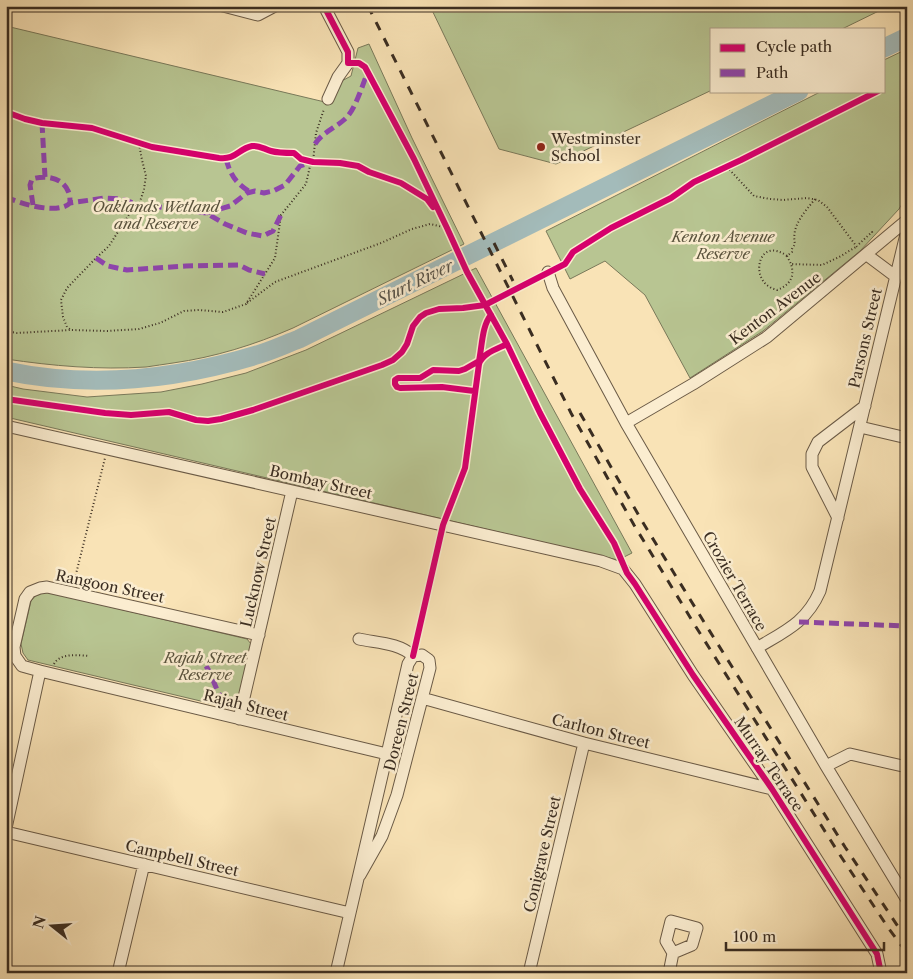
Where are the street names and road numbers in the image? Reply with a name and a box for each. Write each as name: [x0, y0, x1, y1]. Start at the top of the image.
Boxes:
street label: Kenton Avenue: [725, 267, 825, 349]
street label: Parsons Street: [844, 285, 886, 390]
street label: Bombay Street: [268, 461, 375, 503]
street label: Lucknow Street: [236, 515, 280, 629]
street label: Crozier Terrace: [699, 528, 771, 634]
street label: Rangoon Street: [54, 565, 167, 607]
street label: Doreen Street: [380, 670, 423, 773]
street label: Rajah Street: [202, 685, 291, 725]
street label: Carlton Street: [550, 710, 653, 753]
street label: Murray Terrace: [730, 713, 808, 815]
street label: Conigrave Street: [519, 793, 565, 914]
street label: Campbell Street: [124, 836, 241, 880]

